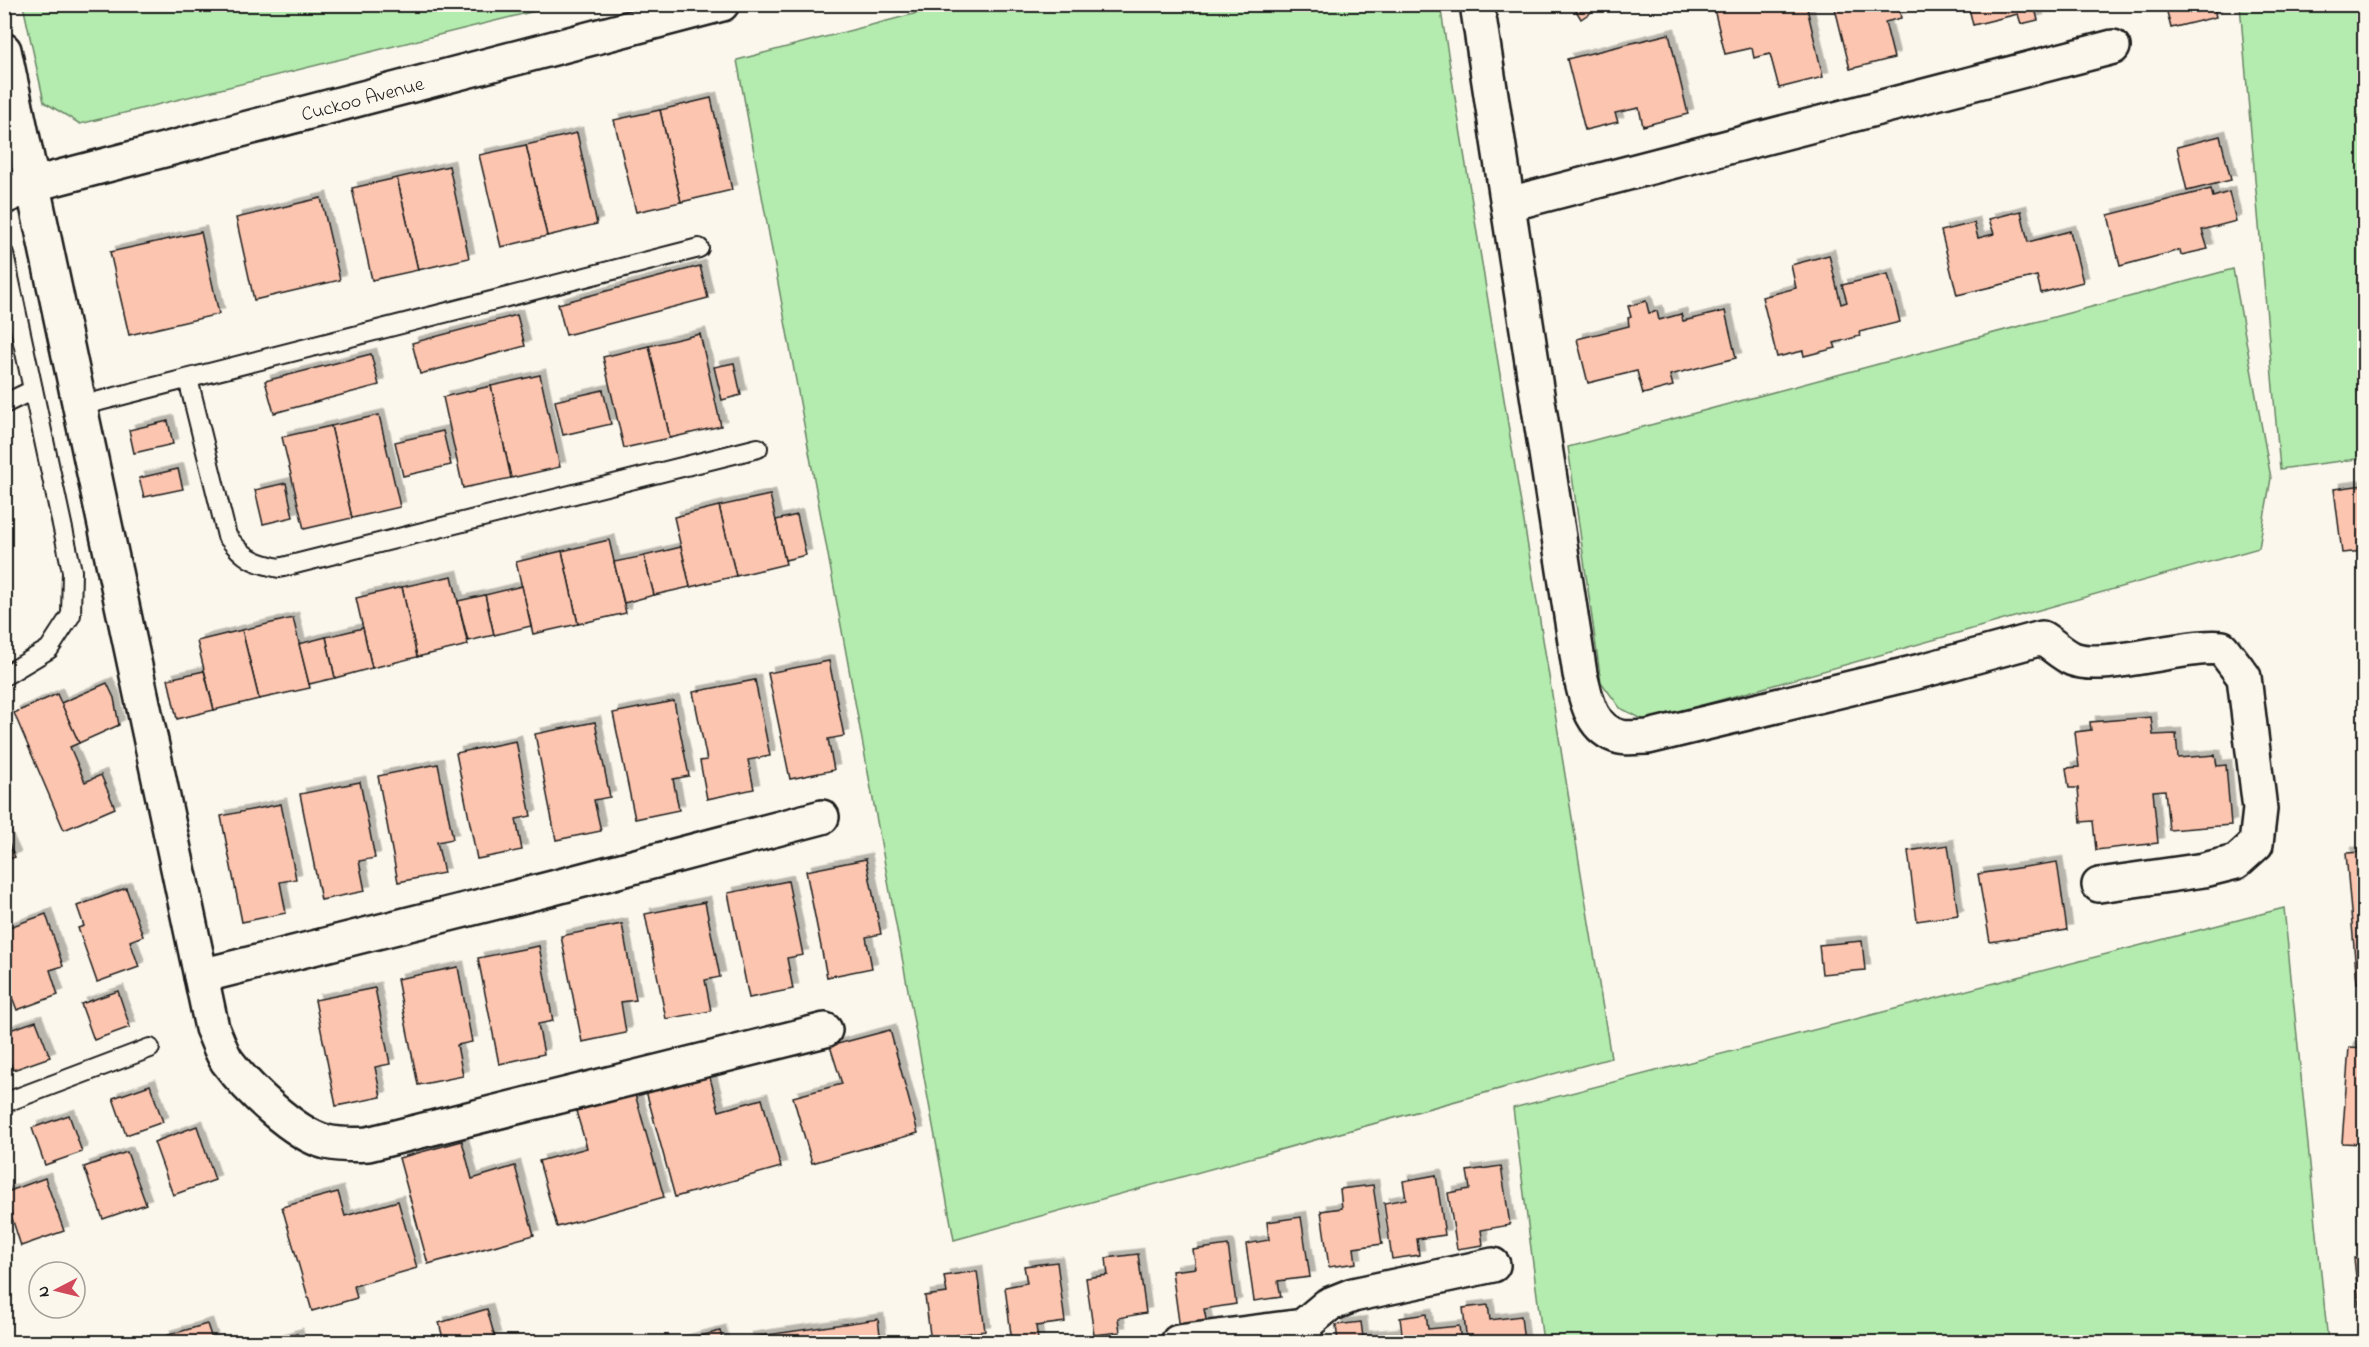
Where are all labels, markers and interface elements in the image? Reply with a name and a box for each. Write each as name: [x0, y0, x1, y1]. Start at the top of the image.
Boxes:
street label: Cuckoo Avenue: [298, 71, 427, 130]
north arrow: [27, 1260, 87, 1320]
text: N: [32, 1285, 57, 1298]

